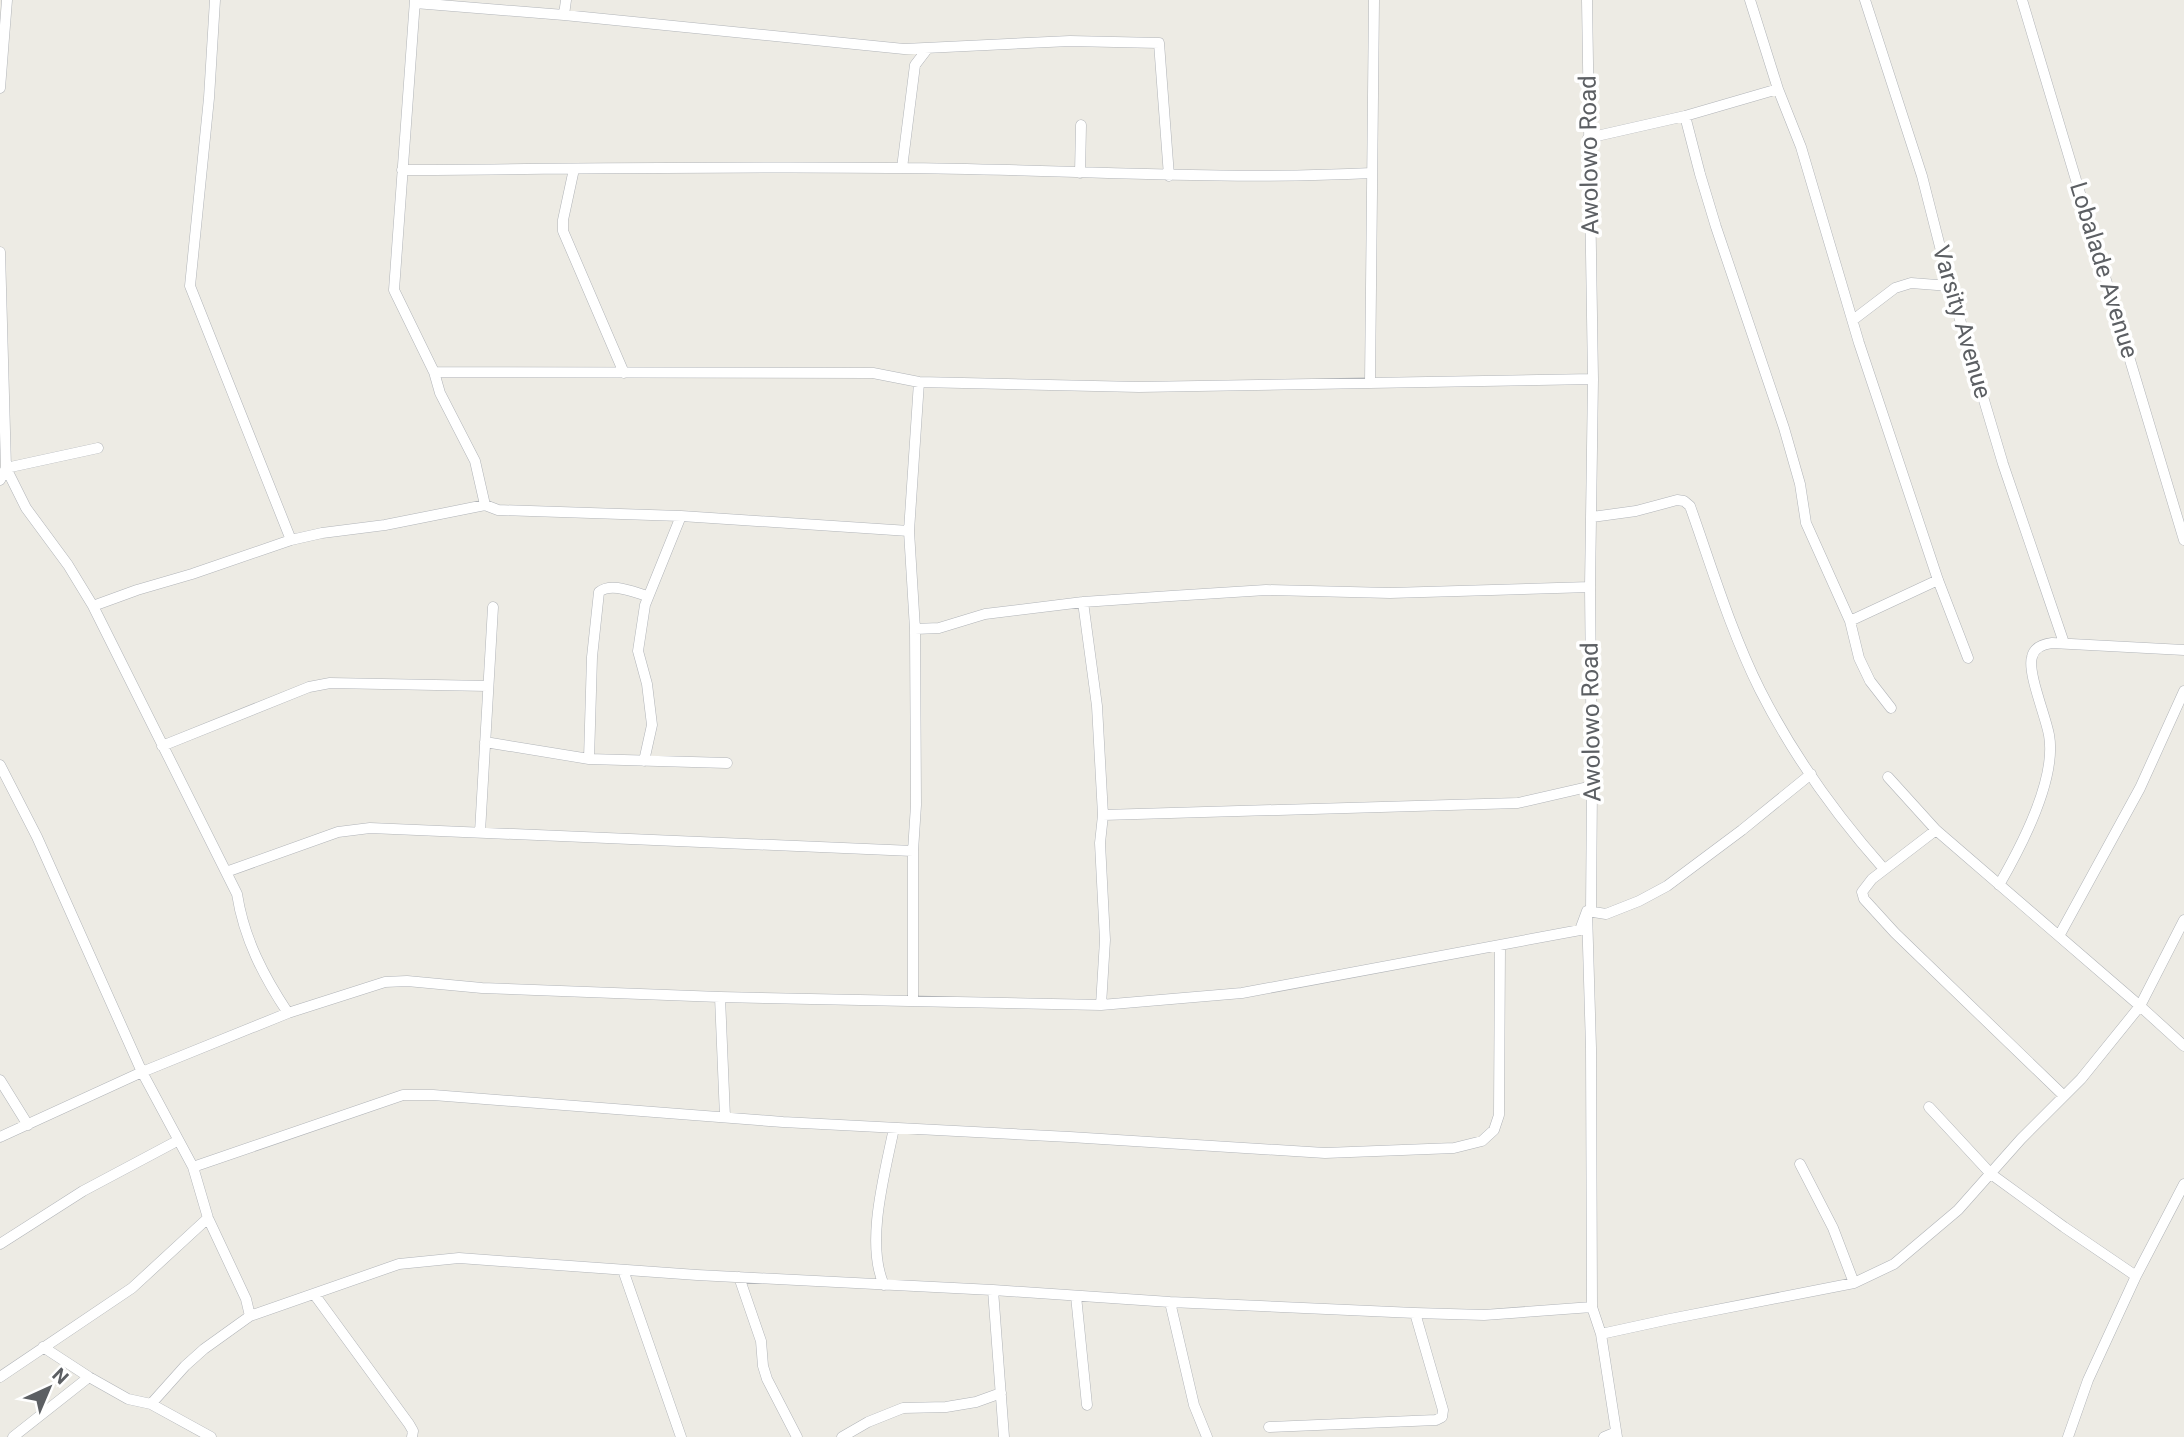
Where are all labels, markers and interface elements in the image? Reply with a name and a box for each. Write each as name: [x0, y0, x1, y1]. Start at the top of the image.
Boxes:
street label: Awolowo Road: [1574, 75, 1604, 235]
street label: Lobalade Avenue: [2064, 179, 2144, 361]
street label: Varsity Avenue: [1927, 242, 1997, 402]
street label: Awolowo Road: [1576, 642, 1606, 802]
north arrow: [14, 1353, 84, 1423]
text: N: [48, 1363, 73, 1389]

